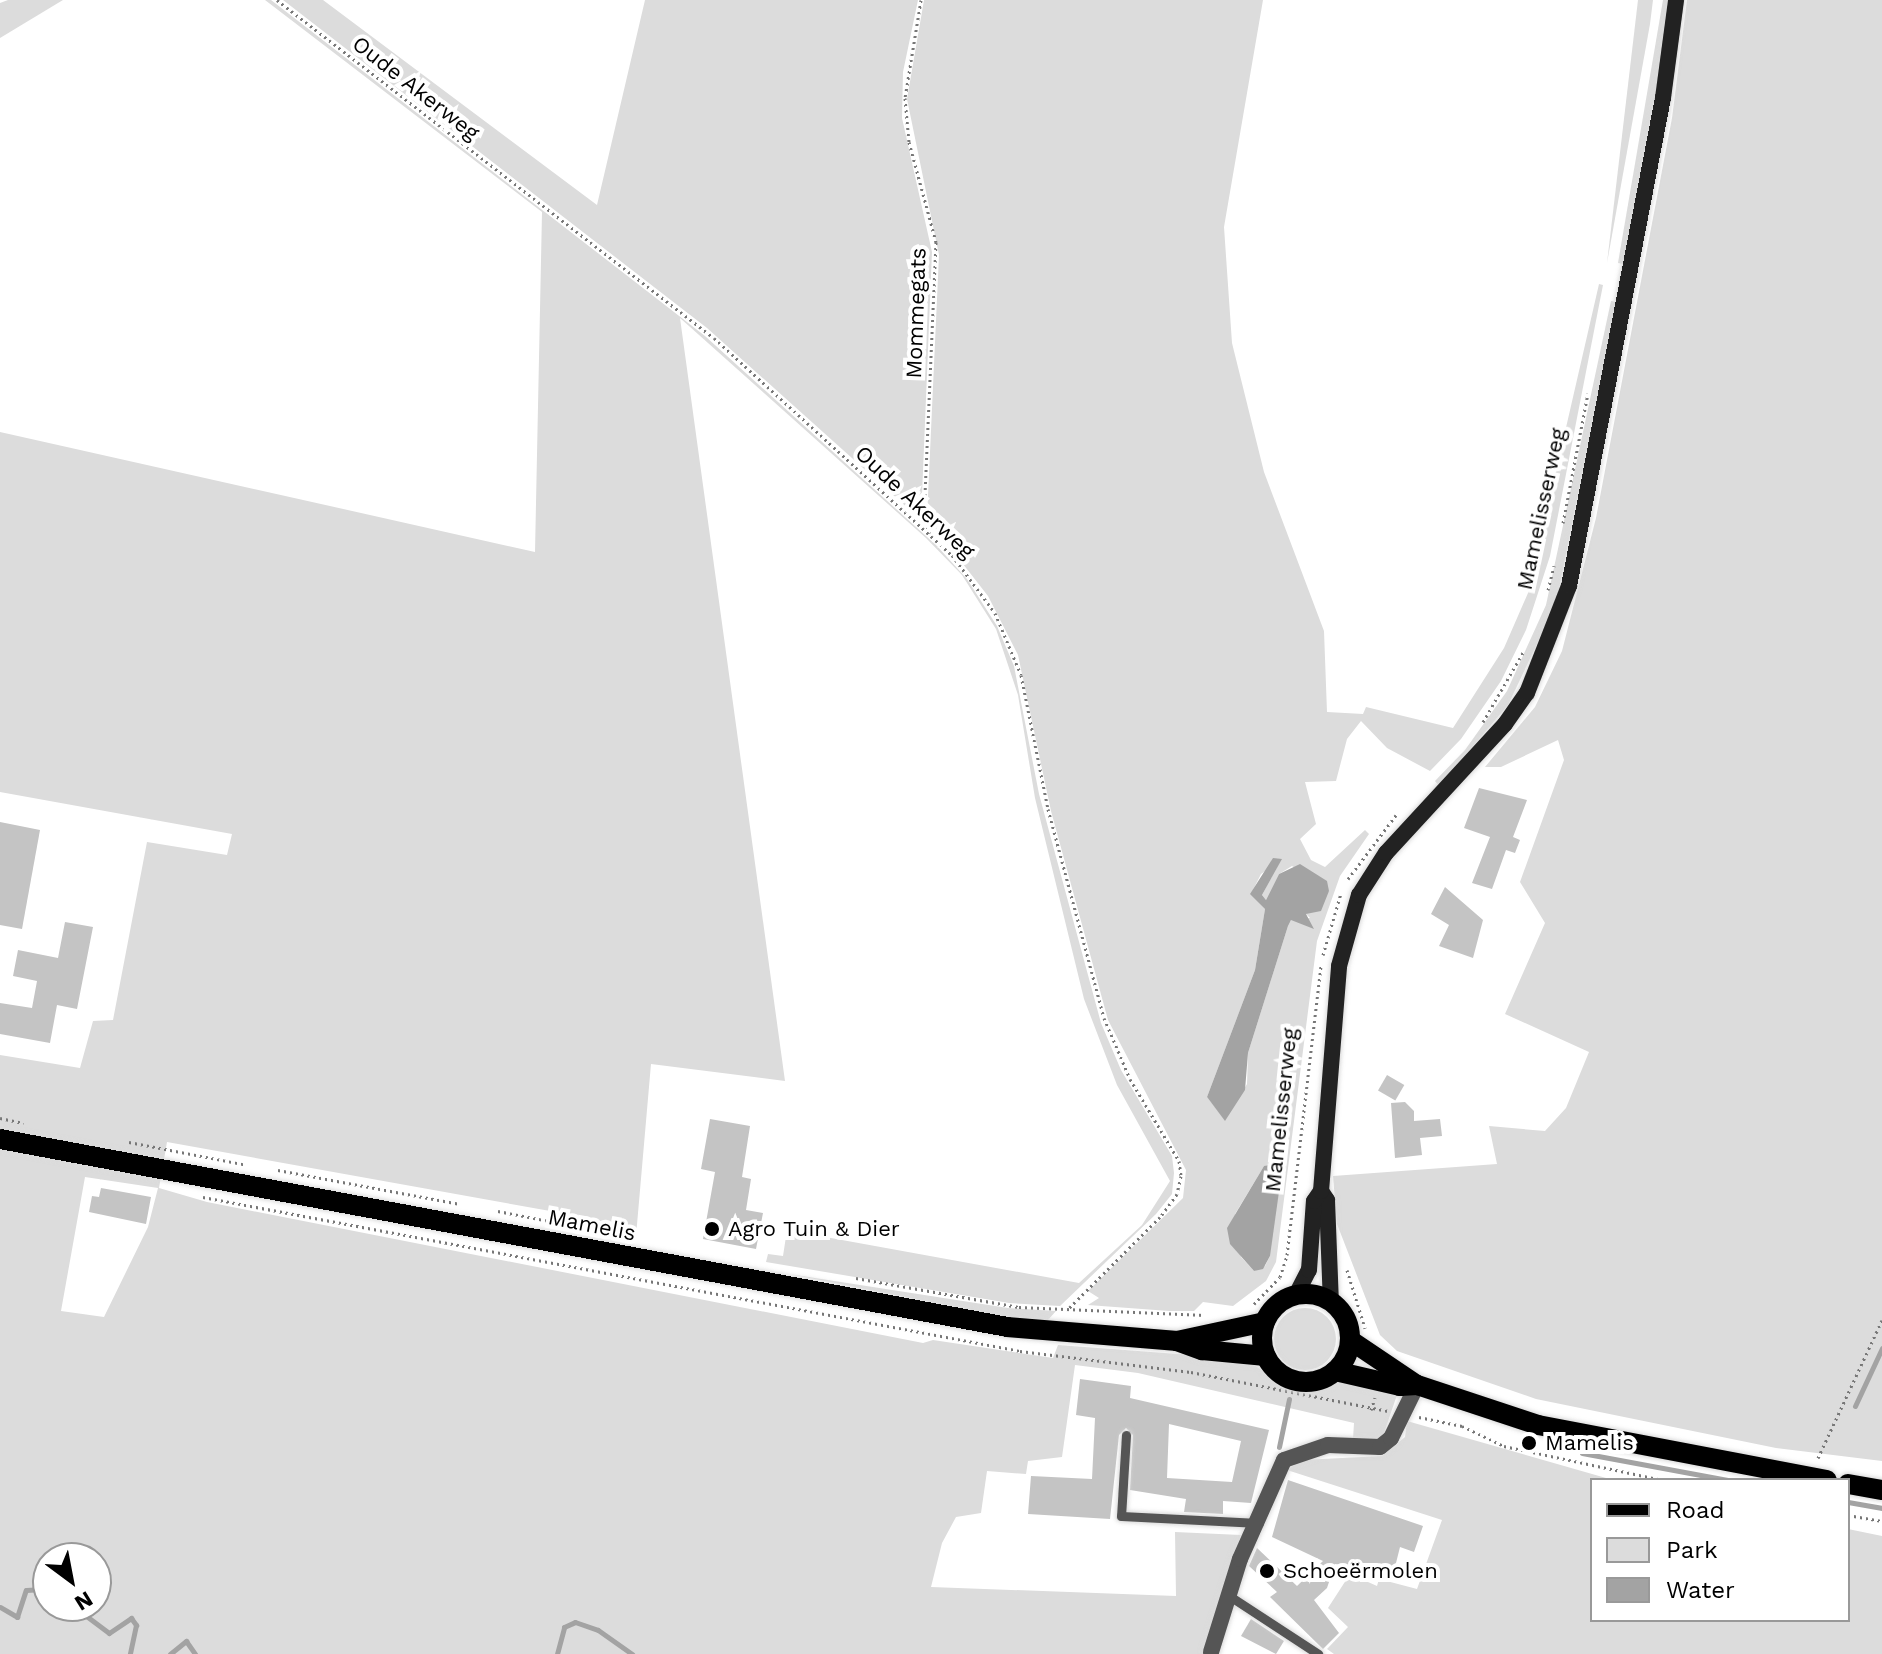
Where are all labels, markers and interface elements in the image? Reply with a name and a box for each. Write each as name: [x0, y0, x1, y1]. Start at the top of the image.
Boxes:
street label: Oude Akerweg: [347, 30, 485, 146]
street label: Mommegats: [901, 247, 931, 379]
street label: Mamelisserweg: [1511, 426, 1571, 592]
street label: Oude Akerweg: [849, 440, 981, 564]
street label: Mamelisserweg: [1259, 1027, 1303, 1193]
street label: Mamelis: [546, 1204, 638, 1246]
place label: Agro Tuin & Dier: [728, 1216, 900, 1242]
marker: Agro Tuin & Dier: [703, 1220, 721, 1238]
place label: Mamelis: [1545, 1430, 1634, 1456]
marker: Mamelis: [1520, 1434, 1538, 1452]
legend: [1590, 1478, 1850, 1622]
text: Road: [1666, 1496, 1725, 1524]
text: Park: [1666, 1536, 1718, 1564]
north arrow: [32, 1542, 112, 1622]
place label: Schoeërmolen: [1283, 1558, 1438, 1584]
marker: Schoeërmolen: [1258, 1562, 1276, 1580]
text: Water: [1666, 1576, 1735, 1604]
text: N: [70, 1586, 97, 1616]

